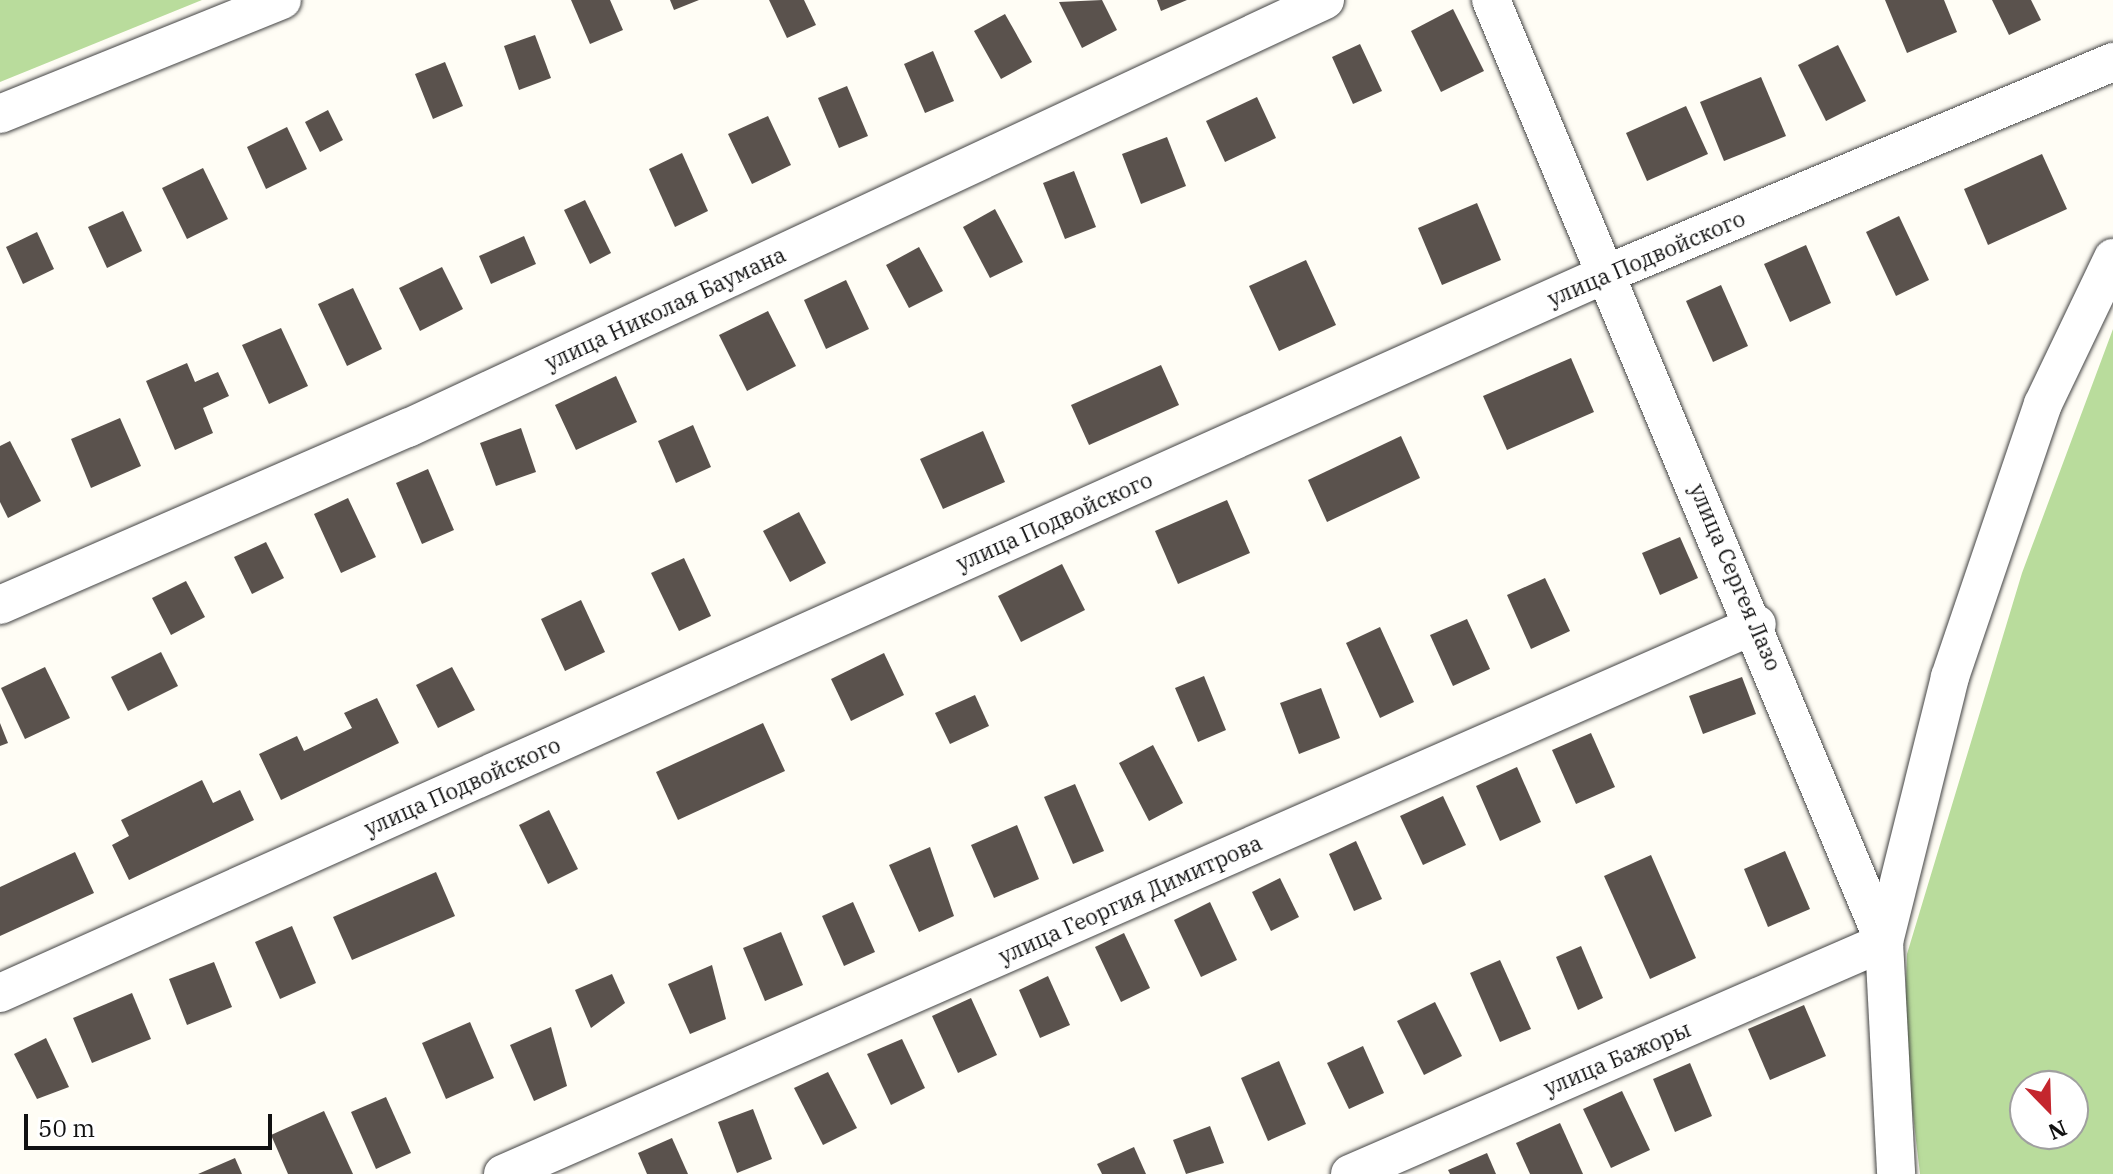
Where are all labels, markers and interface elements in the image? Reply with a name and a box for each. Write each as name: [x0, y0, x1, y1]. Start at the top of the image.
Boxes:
street label: улица Подвойского: [1543, 204, 1749, 312]
street label: улица Николая Баумана: [540, 241, 790, 375]
street label: улица Подвойского: [952, 466, 1156, 576]
street label: улица Сергея Лазо: [1685, 479, 1787, 675]
street label: улица Подвойского: [360, 731, 564, 841]
street label: улица Георгия Димитрова: [994, 829, 1266, 969]
street label: улица Бажоры: [1540, 1015, 1694, 1101]
north arrow: [2009, 1070, 2089, 1150]
scale bar: [28, 1098, 276, 1148]
text: 50 m: [38, 1112, 95, 1144]
text: N: [2044, 1114, 2071, 1147]

